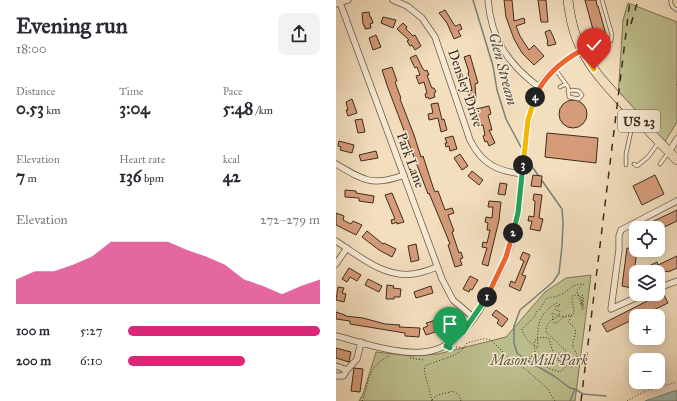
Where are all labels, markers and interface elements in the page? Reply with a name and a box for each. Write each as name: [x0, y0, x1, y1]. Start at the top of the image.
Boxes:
text: Evening run: [16, 12, 128, 39]
button: share: [278, 13, 320, 55]
pin: [577, 28, 611, 69]
water label: Glen Stream: [485, 31, 521, 107]
icon: check: [583, 34, 605, 56]
text: 18:00: [16, 41, 46, 57]
street label: Densley Drive: [444, 47, 487, 129]
text: Distance: [16, 85, 55, 98]
text: Time: [119, 85, 144, 98]
text: Pace: [223, 85, 243, 98]
pin: 4: [525, 87, 545, 107]
text: 4: [532, 90, 538, 103]
text: 0.53: [16, 98, 44, 119]
text: 3:04: [119, 98, 150, 119]
text: 5:48: [223, 98, 253, 119]
text: km: [44, 104, 61, 117]
text: /km: [253, 104, 273, 117]
road number: US 23: [618, 110, 660, 132]
street label: Park Lane: [393, 130, 428, 190]
text: Elevation: [16, 153, 60, 166]
text: Heart rate: [119, 153, 166, 166]
text: kcal: [223, 153, 240, 166]
pin: 3: [513, 155, 533, 175]
text: 3: [521, 158, 525, 171]
text: 7: [16, 166, 25, 187]
text: 136: [119, 166, 142, 187]
text: 42: [223, 166, 241, 187]
text: m: [25, 172, 37, 185]
text: bpm: [142, 172, 164, 185]
text: Elevation: [16, 212, 68, 228]
text: 272–279 m: [260, 212, 320, 228]
map controls: [629, 221, 665, 389]
button: locate: [629, 221, 665, 257]
pin: 2: [503, 223, 523, 243]
text: 2: [510, 226, 516, 239]
button: layers: [629, 265, 665, 301]
pin: 1: [477, 287, 497, 307]
text: 1: [485, 290, 489, 303]
pin: [433, 307, 467, 348]
button: +: [629, 309, 665, 345]
icon: arrive: [439, 313, 461, 335]
text: 100 m: [16, 323, 50, 339]
text: 5:27: [80, 323, 102, 339]
park label: Mason Mill Park: [488, 352, 588, 369]
text: 200 m: [16, 353, 51, 369]
text: 6:10: [80, 353, 103, 369]
button: −: [629, 353, 665, 389]

